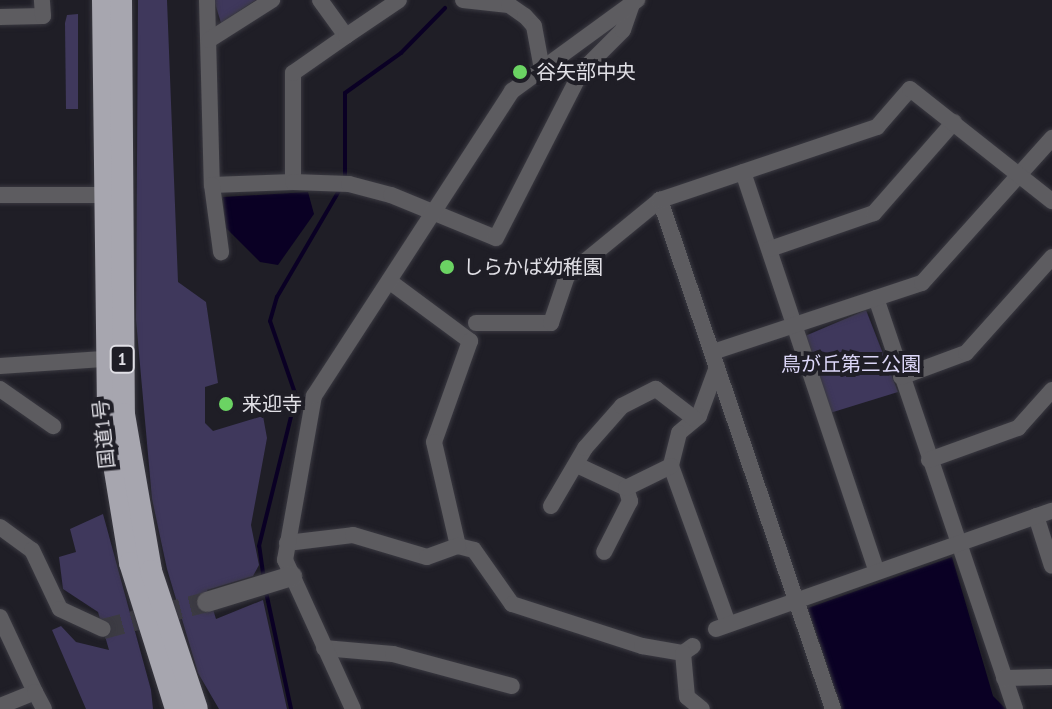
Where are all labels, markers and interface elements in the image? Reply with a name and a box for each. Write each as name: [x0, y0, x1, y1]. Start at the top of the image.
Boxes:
place label: 谷矢部中央: [536, 60, 636, 84]
marker: 谷矢部中央: [511, 63, 529, 81]
place label: しらかば幼稚園: [463, 255, 603, 279]
marker: しらかば幼稚園: [438, 258, 456, 276]
road number: 1: [108, 345, 136, 373]
park label: 鳥が丘第三公園: [781, 352, 921, 376]
place label: 来迎寺: [242, 392, 302, 416]
marker: 来迎寺: [217, 395, 235, 413]
street label: 国道1号: [88, 398, 120, 470]

